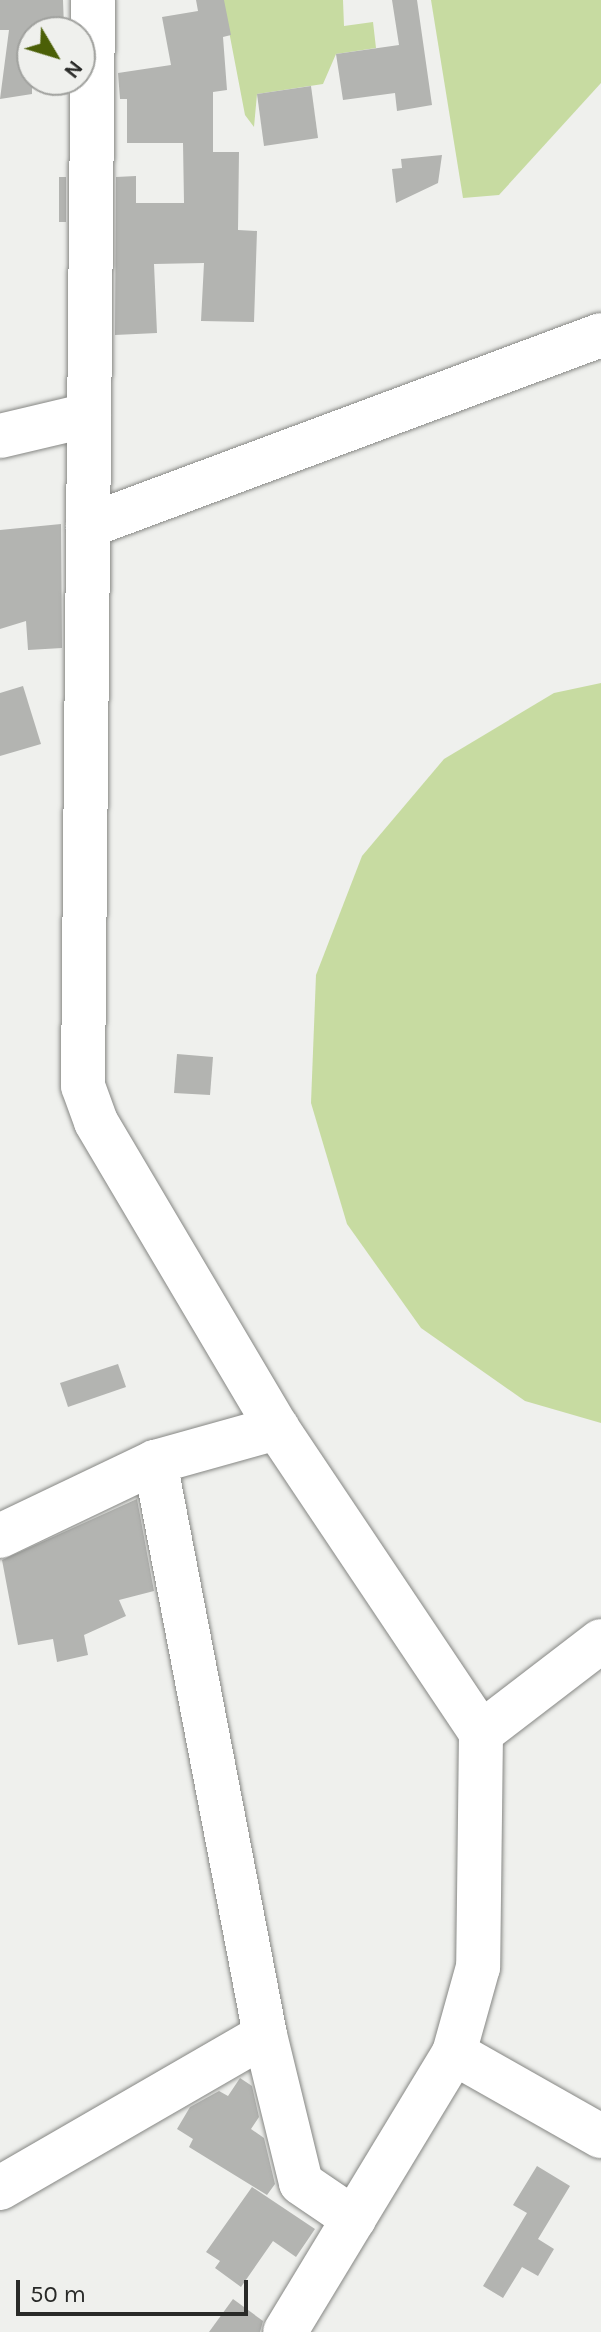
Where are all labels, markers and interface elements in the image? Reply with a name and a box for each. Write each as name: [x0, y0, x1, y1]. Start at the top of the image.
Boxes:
north arrow: [16, 16, 96, 96]
text: N: [58, 55, 88, 84]
scale bar: [20, 2264, 252, 2314]
text: 50 m: [30, 2280, 86, 2308]

